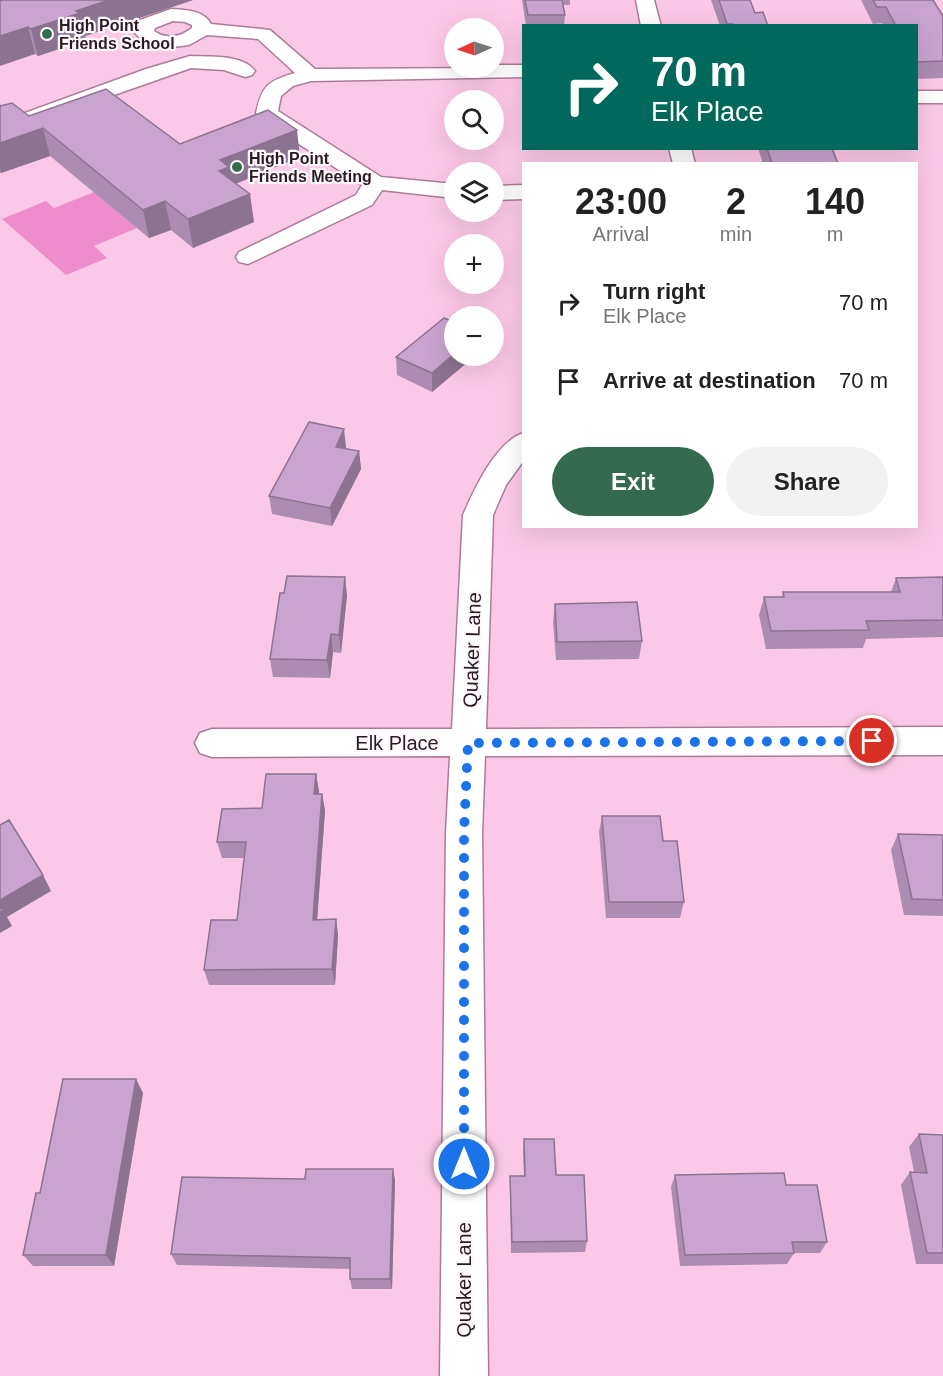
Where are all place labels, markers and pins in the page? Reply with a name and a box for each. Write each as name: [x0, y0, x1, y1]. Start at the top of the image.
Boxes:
place label: High Point Friends School: [59, 17, 175, 52]
marker: High Point Friends School: [40, 27, 54, 41]
place label: High Point Friends Meeting: [249, 150, 372, 185]
marker: High Point Friends Meeting: [230, 160, 244, 174]
pin: [846, 715, 897, 766]

